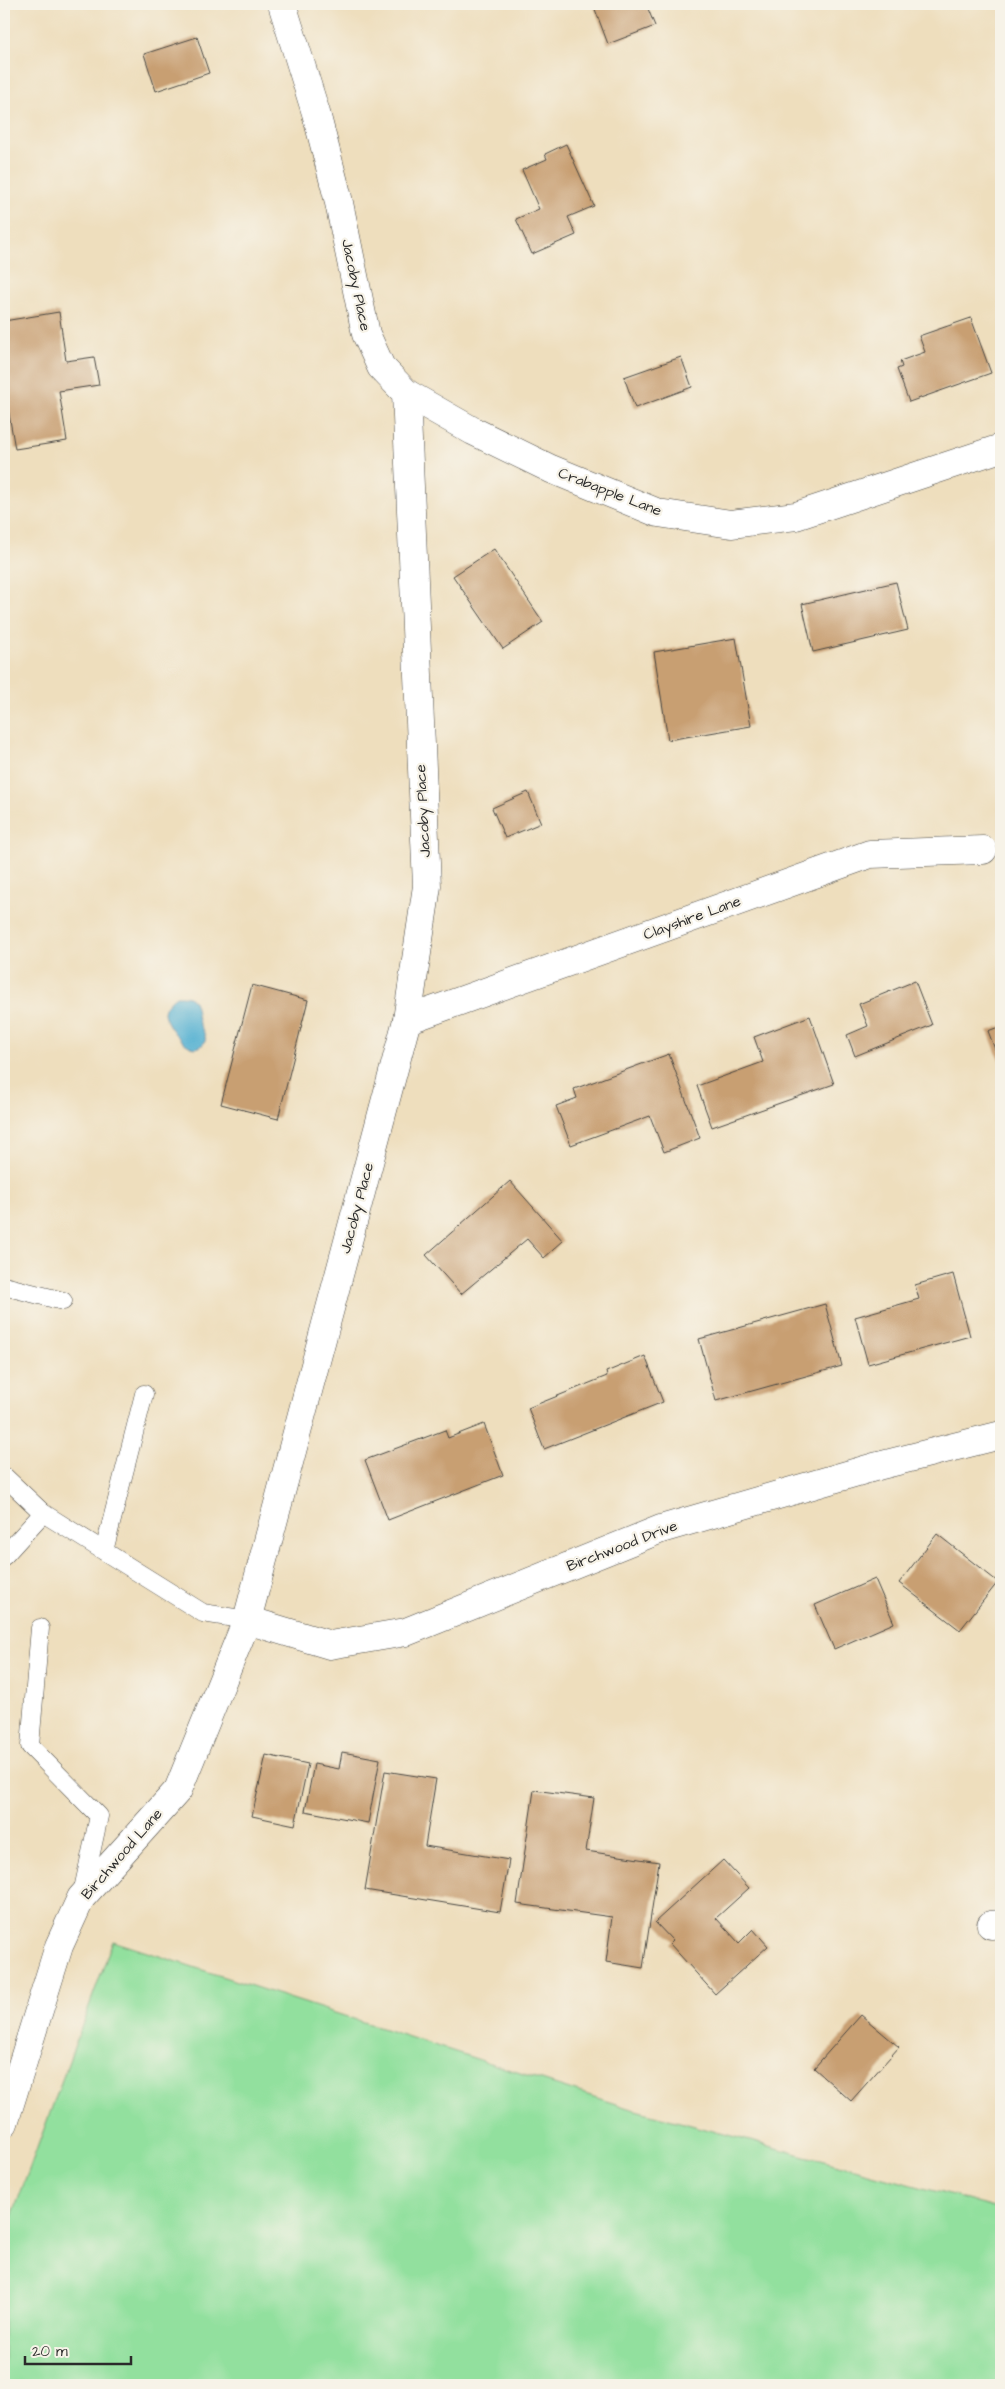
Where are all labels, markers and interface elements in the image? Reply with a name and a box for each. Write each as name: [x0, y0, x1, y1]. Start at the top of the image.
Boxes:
street label: Jacoby Place: [335, 237, 376, 333]
street label: Crabapple Lane: [555, 463, 665, 521]
street label: Jacoby Place: [410, 764, 437, 858]
street label: Clayshire Lane: [640, 891, 744, 946]
street label: Jacoby Place: [335, 1160, 380, 1256]
street label: Birchwood Drive: [564, 1515, 680, 1577]
street label: Birchwood Lane: [77, 1804, 167, 1904]
scale bar: [25, 2334, 131, 2366]
text: 20 m: [32, 2341, 68, 2362]

